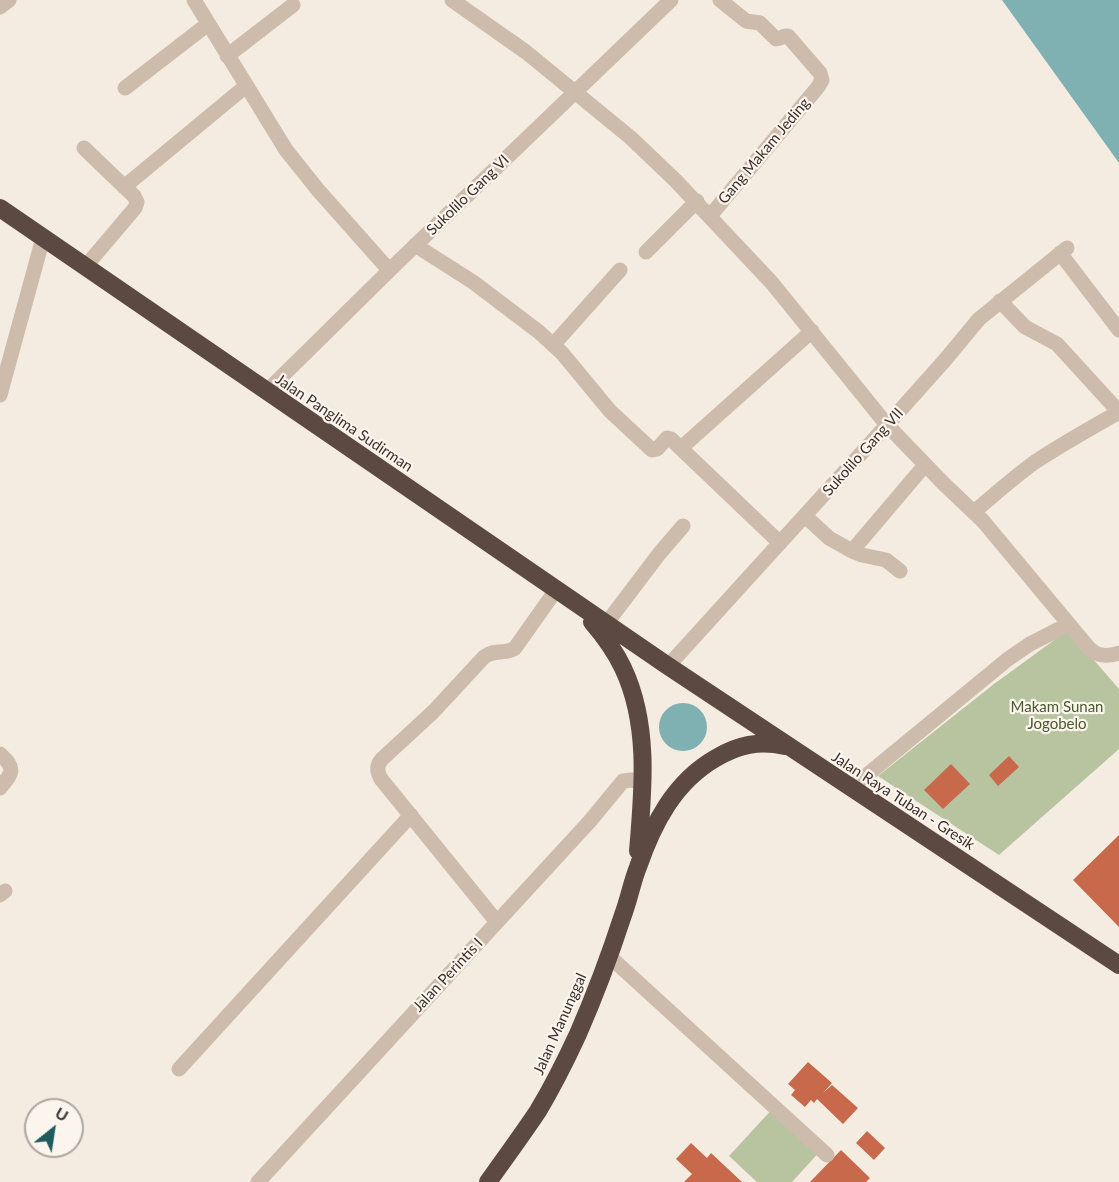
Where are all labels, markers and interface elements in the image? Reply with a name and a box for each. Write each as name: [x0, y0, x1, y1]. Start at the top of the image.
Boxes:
street label: Gang Makam Jeding: [714, 94, 814, 208]
street label: Sukolilo Gang VI: [423, 151, 513, 239]
street label: Jalan Panglima Sudirman: [272, 370, 416, 476]
street label: Sukolilo Gang VII: [819, 404, 907, 500]
park label: Makam Sunan Jogobelo: [1011, 698, 1103, 733]
street label: Jalan Raya Tuban - Gresik: [828, 748, 978, 854]
street label: Jalan Perintis I: [409, 934, 487, 1016]
street label: Jalan Manunggal: [530, 970, 590, 1078]
north arrow: [24, 1098, 84, 1158]
text: U: [52, 1103, 72, 1125]

